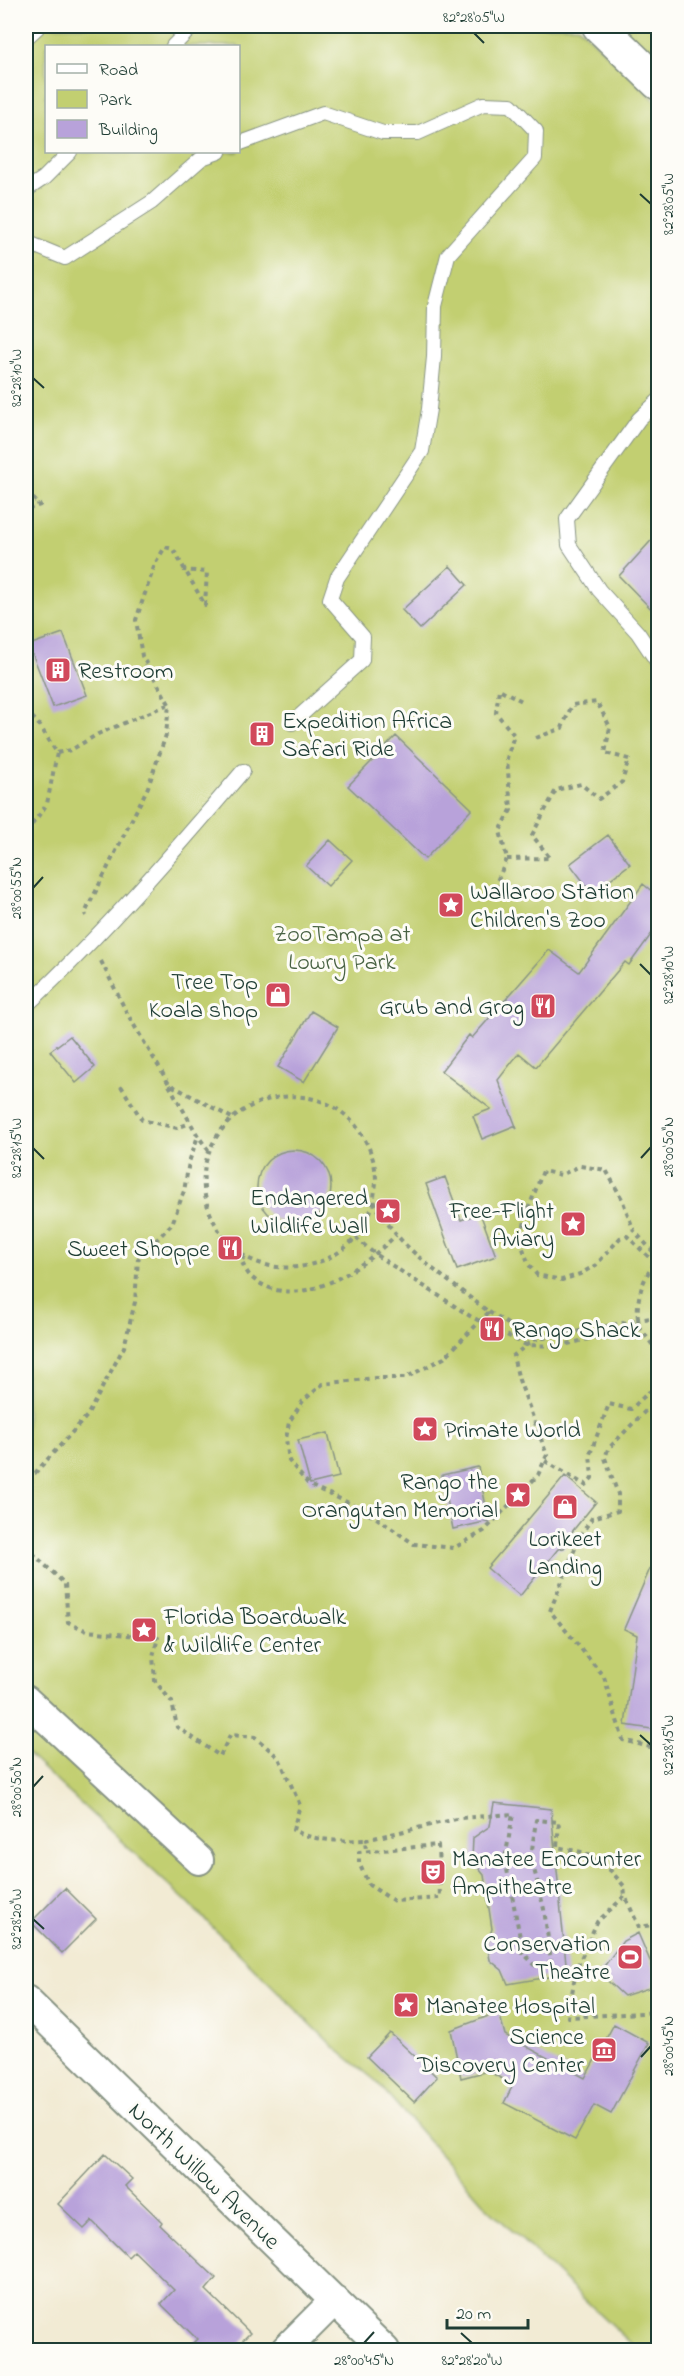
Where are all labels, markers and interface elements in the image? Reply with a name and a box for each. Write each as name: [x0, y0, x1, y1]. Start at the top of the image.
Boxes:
text: 82°28'05"W: [443, 7, 505, 29]
legend: [45, 45, 240, 153]
text: Road: [99, 58, 138, 84]
text: Park: [99, 88, 132, 114]
text: Building: [98, 118, 158, 145]
text: 82°28'05"W: [658, 173, 680, 235]
text: 82°28'10"W: [6, 349, 28, 407]
building icon: Restroom: [43, 655, 73, 685]
place label: Restroom: [78, 655, 173, 690]
place label: Expedition Africa Safari Ride: [282, 705, 452, 768]
building icon: Expedition Africa Safari Ride: [247, 719, 277, 749]
text: 28°00'55"N: [6, 857, 28, 919]
place label: Wallaroo Station Children's Zoo: [470, 876, 634, 939]
place icon: Wallaroo Station Children's Zoo: [436, 890, 466, 920]
park label: ZooTampa at Lowry Park: [274, 918, 410, 982]
text: 82°28'10"W: [658, 946, 680, 1004]
place label: Tree Top Koala shop: [149, 966, 258, 1029]
shop icon: Tree Top Koala shop: [263, 980, 293, 1010]
place label: Grub and Grog: [379, 991, 524, 1026]
restaurant icon: Grub and Grog: [528, 991, 558, 1021]
text: 28°00'50"N: [658, 1117, 680, 1177]
text: 82°28'15"W: [6, 1118, 28, 1178]
place label: Endangered Wildlife Wall: [250, 1182, 369, 1245]
place label: Free-Flight Aviary: [448, 1195, 554, 1259]
place icon: Endangered Wildlife Wall: [373, 1196, 403, 1226]
place icon: Free-Flight Aviary: [558, 1209, 588, 1239]
place label: Sweet Shoppe: [67, 1233, 210, 1268]
restaurant icon: Sweet Shoppe: [215, 1233, 245, 1263]
restaurant icon: Rango Shack: [477, 1314, 507, 1344]
place label: Rango Shack: [512, 1314, 641, 1349]
place icon: Primate World: [410, 1414, 440, 1444]
place label: Primate World: [444, 1414, 581, 1449]
place label: Rango the Orangutan Memorial: [302, 1466, 498, 1529]
place icon: Rango the Orangutan Memorial: [503, 1480, 533, 1510]
shop icon: Lorikeet Landing: [550, 1492, 580, 1522]
place label: Lorikeet Landing: [528, 1523, 602, 1586]
place label: Florida Boardwalk & Wildlife Center: [163, 1601, 347, 1664]
place icon: Florida Boardwalk & Wildlife Center: [129, 1615, 159, 1645]
text: 82°28'15"W: [658, 1715, 680, 1775]
text: 28°00'50"N: [6, 1757, 28, 1817]
place label: Manatee Encounter Ampitheatre: [452, 1843, 642, 1906]
theatre icon: Manatee Encounter Ampitheatre: [418, 1857, 448, 1887]
text: 82°28'20"W: [6, 1889, 28, 1949]
place label: Conservation Theatre: [483, 1928, 610, 1991]
sports icon: Conservation Theatre: [615, 1942, 645, 1972]
place icon: Manatee Hospital: [391, 1990, 421, 2020]
place label: Manatee Hospital: [426, 1990, 595, 2025]
text: 28°00'45"N: [658, 2016, 680, 2076]
place label: Science Discovery Center: [416, 2021, 585, 2085]
museum icon: Science Discovery Center: [589, 2035, 619, 2065]
street label: North Willow Avenue: [119, 2095, 287, 2259]
scale bar: [447, 2292, 528, 2330]
text: 20 m: [456, 2302, 491, 2328]
text: 28°00'45"N: [334, 2350, 394, 2372]
text: 82°28'20"W: [442, 2350, 502, 2372]

